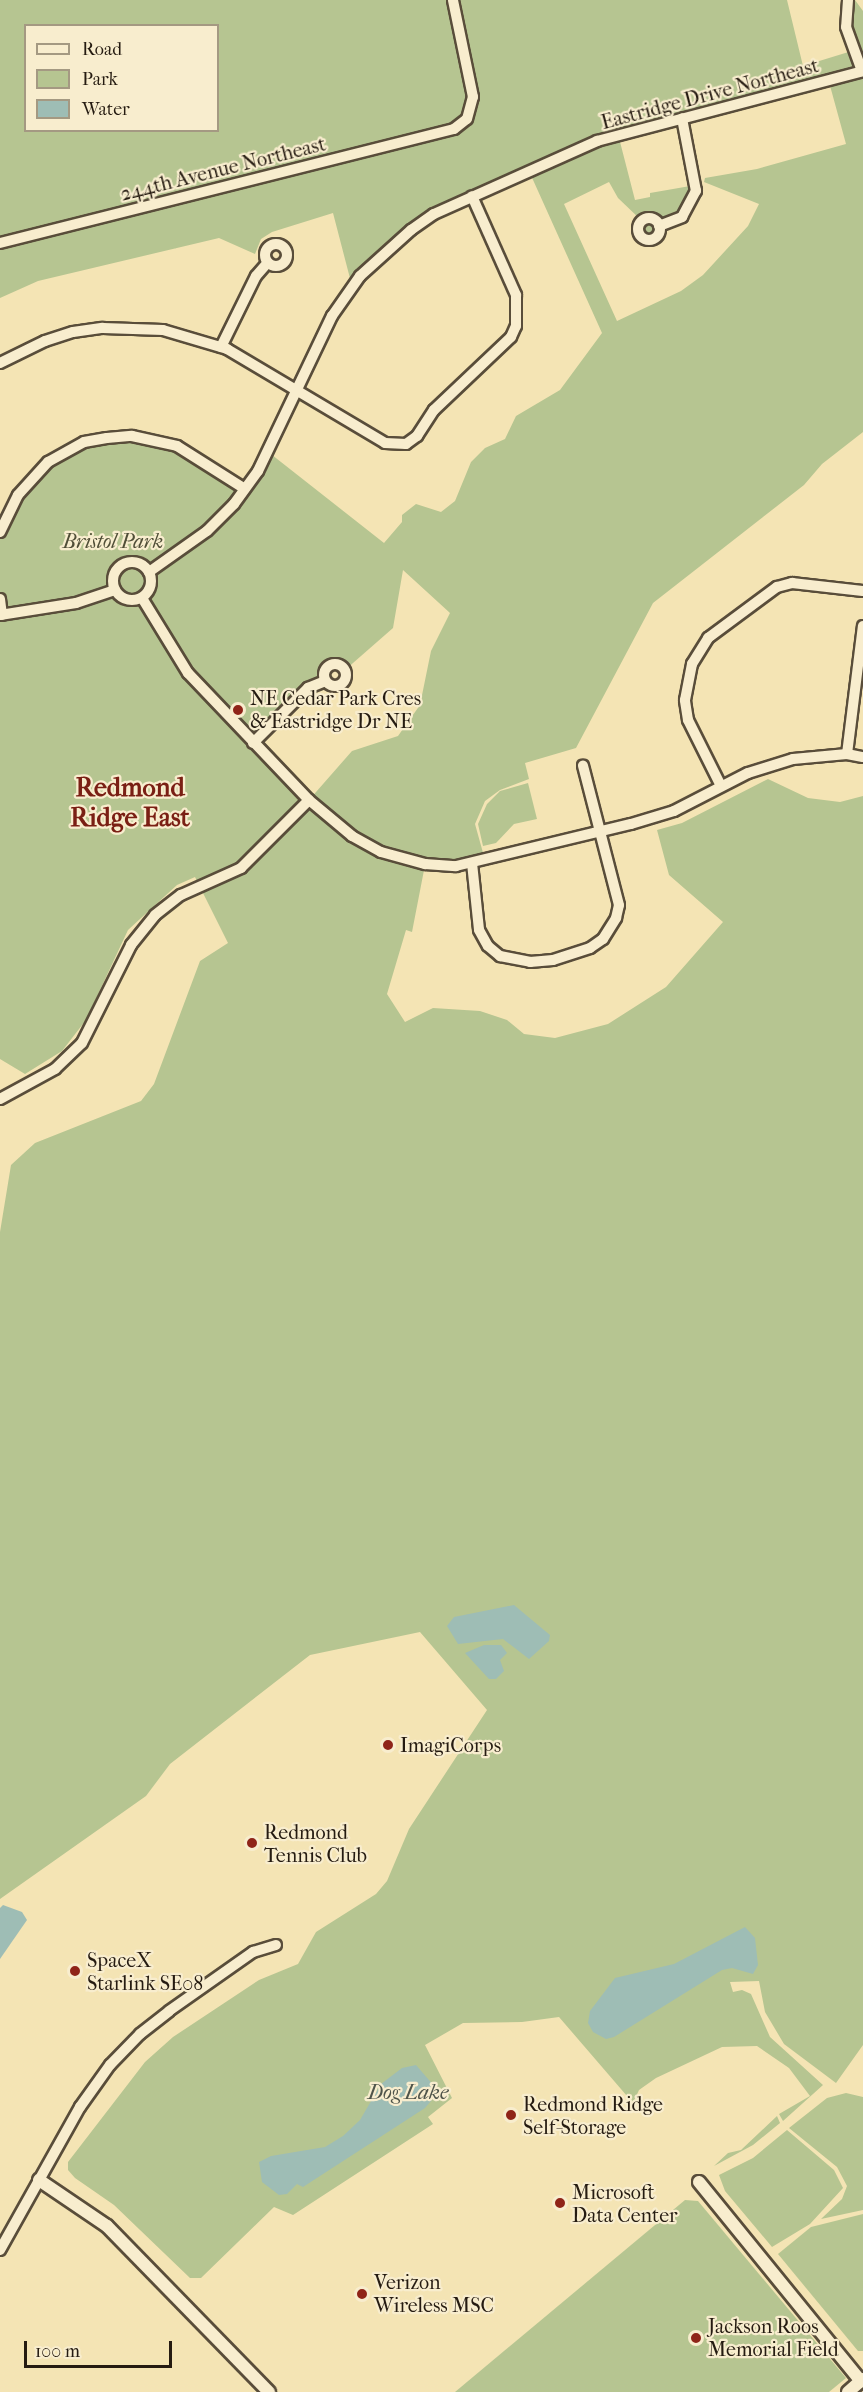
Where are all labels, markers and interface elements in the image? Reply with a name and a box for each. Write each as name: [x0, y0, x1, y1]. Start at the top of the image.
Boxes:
legend: [24, 24, 219, 132]
text: Road: [82, 39, 122, 60]
street label: Eastridge Drive Northeast: [598, 53, 822, 135]
text: Park: [82, 69, 118, 90]
text: Water: [82, 99, 130, 120]
street label: 244th Avenue Northeast: [118, 132, 328, 206]
park label: Bristol Park: [63, 529, 163, 553]
place label: NE Cedar Park Cres & Eastridge Dr NE: [250, 686, 421, 733]
marker: NE Cedar Park Cres & Eastridge Dr NE: [231, 703, 245, 717]
district label: Redmond Ridge East: [70, 772, 190, 834]
place label: ImagiCorps: [400, 1733, 501, 1757]
marker: ImagiCorps: [381, 1738, 395, 1752]
place label: Redmond Tennis Club: [264, 1820, 367, 1867]
marker: Redmond Tennis Club: [245, 1836, 259, 1850]
place label: SpaceX Starlink SE08: [87, 1948, 203, 1995]
marker: SpaceX Starlink SE08: [68, 1964, 82, 1978]
water label: Dog Lake: [368, 2079, 448, 2105]
place label: Redmond Ridge Self-Storage: [523, 2092, 663, 2139]
marker: Redmond Ridge Self-Storage: [504, 2108, 518, 2122]
place label: Microsoft Data Center: [572, 2180, 678, 2227]
marker: Microsoft Data Center: [553, 2196, 567, 2210]
place label: Verizon Wireless MSC: [374, 2270, 494, 2317]
marker: Verizon Wireless MSC: [355, 2287, 369, 2301]
place label: Jackson Roos Memorial Field: [708, 2314, 839, 2361]
scale bar: [27, 2329, 176, 2367]
marker: Jackson Roos Memorial Field: [689, 2331, 703, 2345]
text: 100 m: [35, 2341, 80, 2362]

